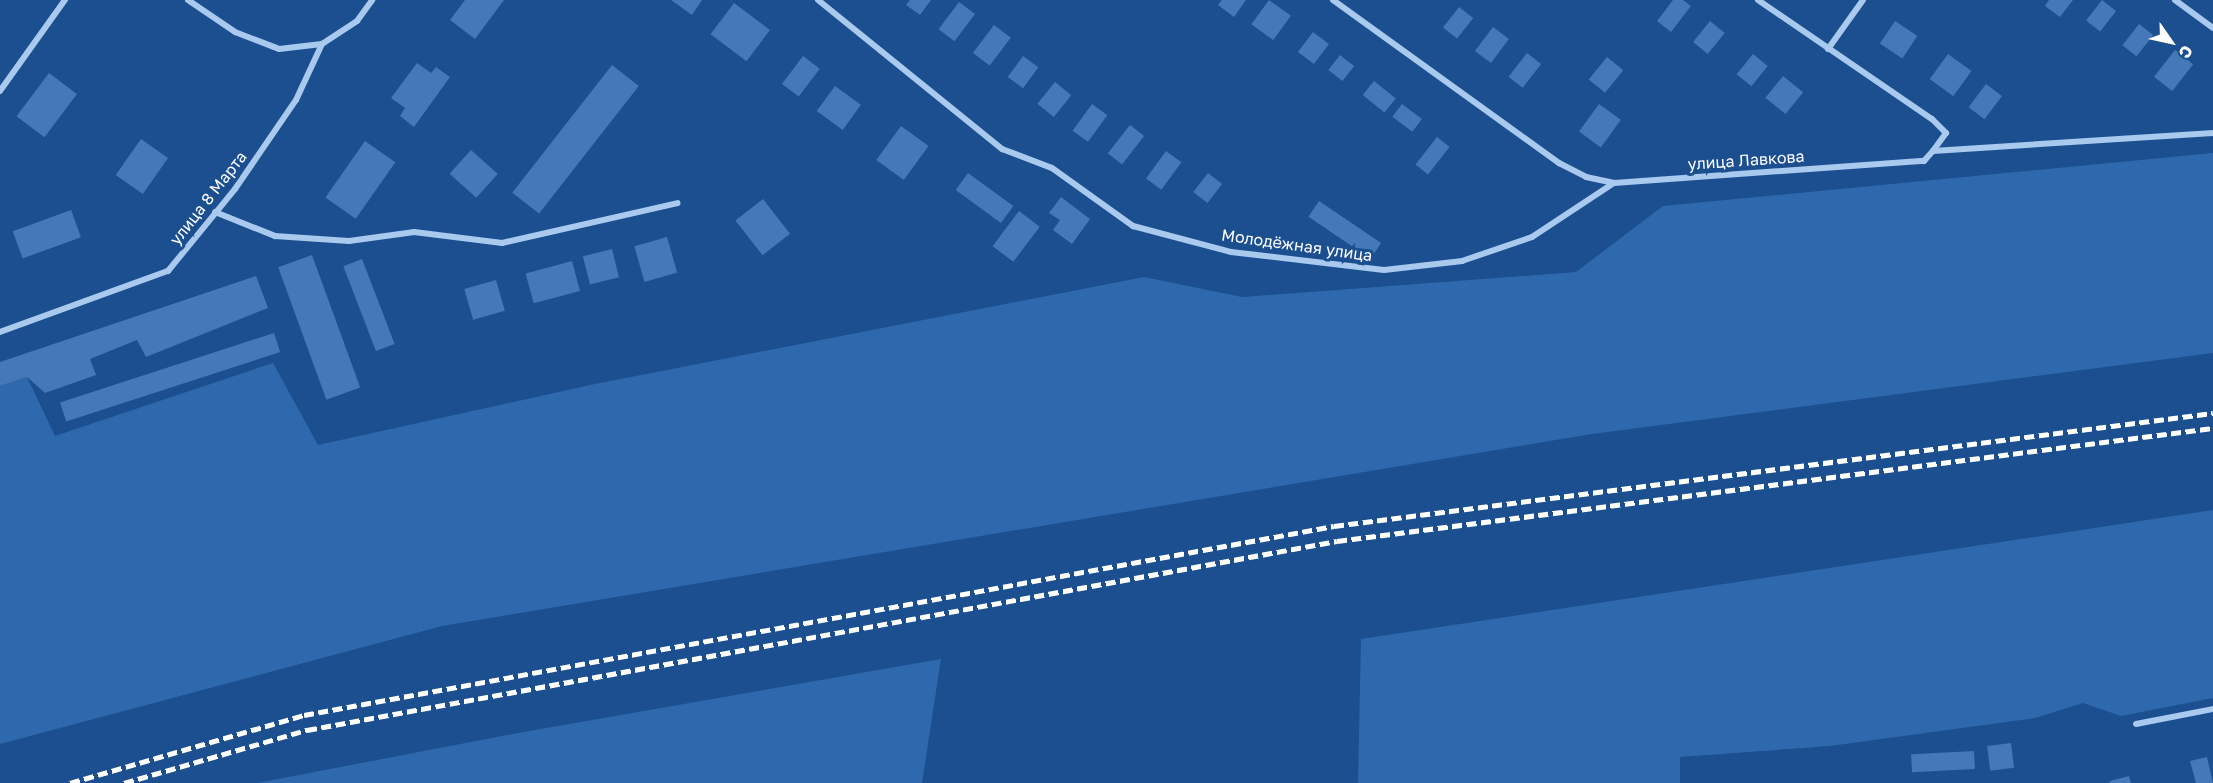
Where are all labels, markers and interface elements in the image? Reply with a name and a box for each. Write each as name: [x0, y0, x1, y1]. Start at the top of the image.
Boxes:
north arrow: [2141, 12, 2201, 72]
text: С: [2174, 42, 2197, 62]
street label: улица Лавкова: [1687, 146, 1805, 174]
street label: улица 8 Марта: [165, 147, 251, 249]
street label: Молодёжная улица: [1220, 225, 1374, 265]

